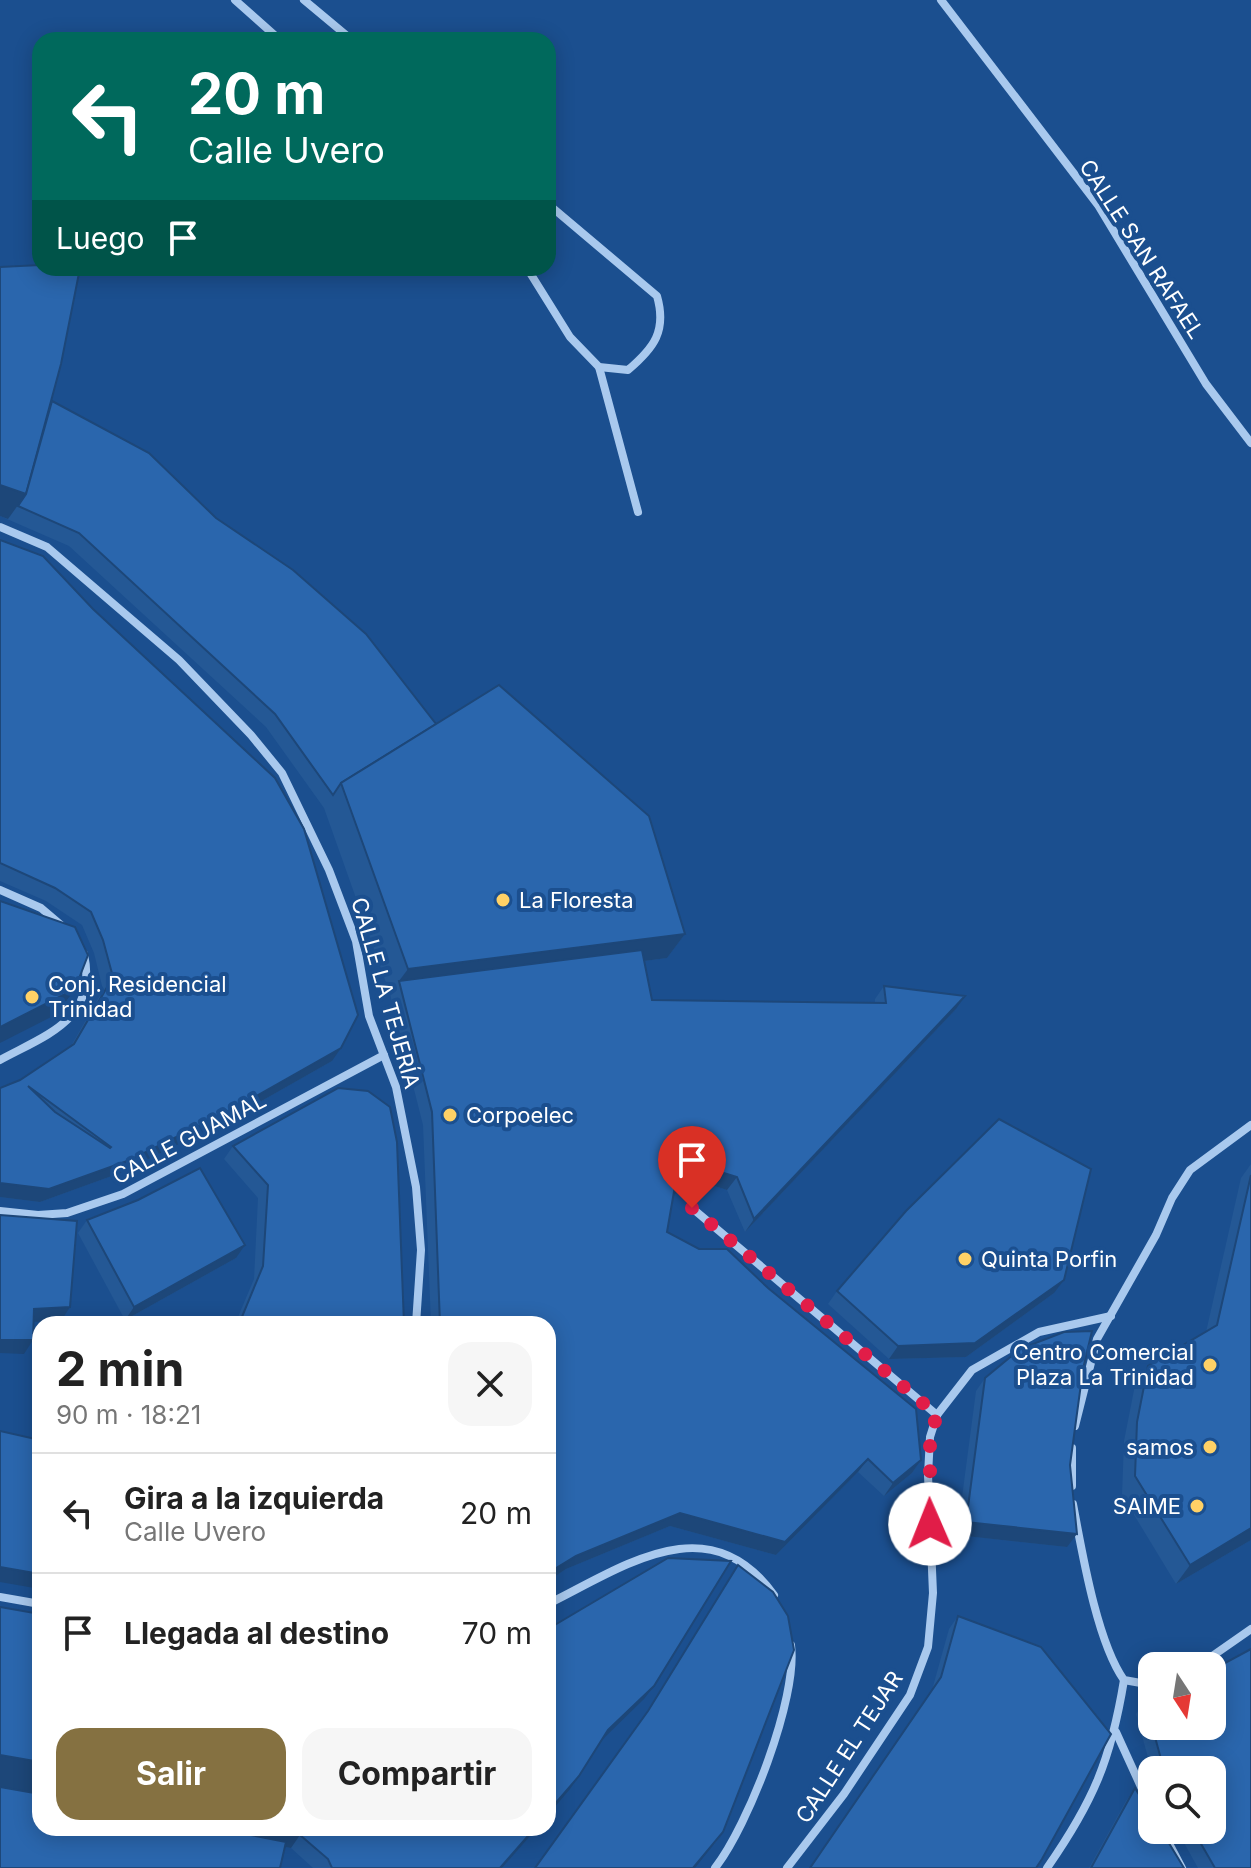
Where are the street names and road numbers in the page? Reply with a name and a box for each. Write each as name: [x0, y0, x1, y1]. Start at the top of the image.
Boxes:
street label: CALLE SAN RAFAEL: [1074, 155, 1210, 343]
street label: CALLE LA TEJERÍA: [346, 895, 426, 1091]
street label: CALLE GUAMAL: [108, 1087, 270, 1189]
street label: CALLE EL TEJAR: [790, 1666, 908, 1828]

